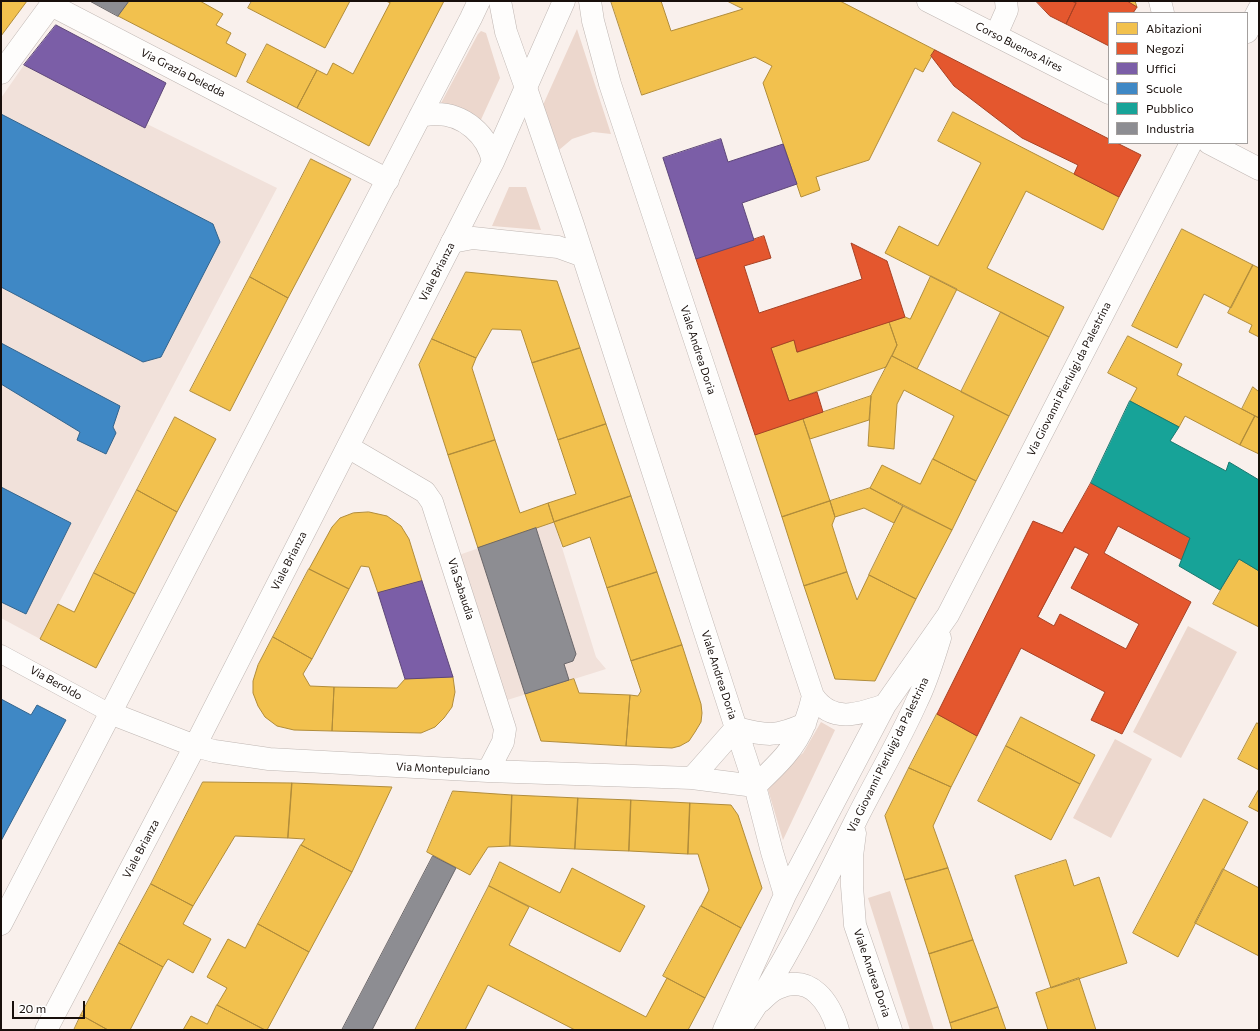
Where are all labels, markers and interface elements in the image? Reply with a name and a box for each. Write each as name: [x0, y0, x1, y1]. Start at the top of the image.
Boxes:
legend: [1108, 12, 1248, 144]
street label: Corso Buenos Aires: [973, 19, 1065, 75]
text: Abitazioni: [1146, 21, 1202, 35]
text: Negozi: [1146, 41, 1184, 55]
street label: Via Grazia Deledda: [138, 46, 228, 100]
text: Uffici: [1146, 61, 1176, 75]
text: Scuole: [1146, 81, 1182, 95]
text: Pubblico: [1146, 101, 1194, 115]
text: Industria: [1146, 121, 1194, 135]
street label: Viale Brianza: [416, 240, 458, 304]
street label: Via Giovanni Pierluigi da Palestrina: [1024, 300, 1114, 458]
street label: Viale Andrea Doria: [677, 304, 719, 396]
street label: Viale Brianza: [268, 529, 310, 593]
street label: Via Sabaudia: [445, 557, 477, 621]
street label: Viale Andrea Doria: [698, 629, 740, 721]
street label: Via Beroldo: [28, 663, 84, 703]
street label: Via Giovanni Pierluigi da Palestrina: [845, 675, 931, 835]
street label: Via Montepulciano: [396, 760, 490, 778]
street label: Viale Brianza: [120, 817, 162, 881]
street label: Viale Andrea Doria: [851, 927, 893, 1019]
scale bar: [14, 993, 87, 1019]
text: 20 m: [19, 1001, 46, 1015]

